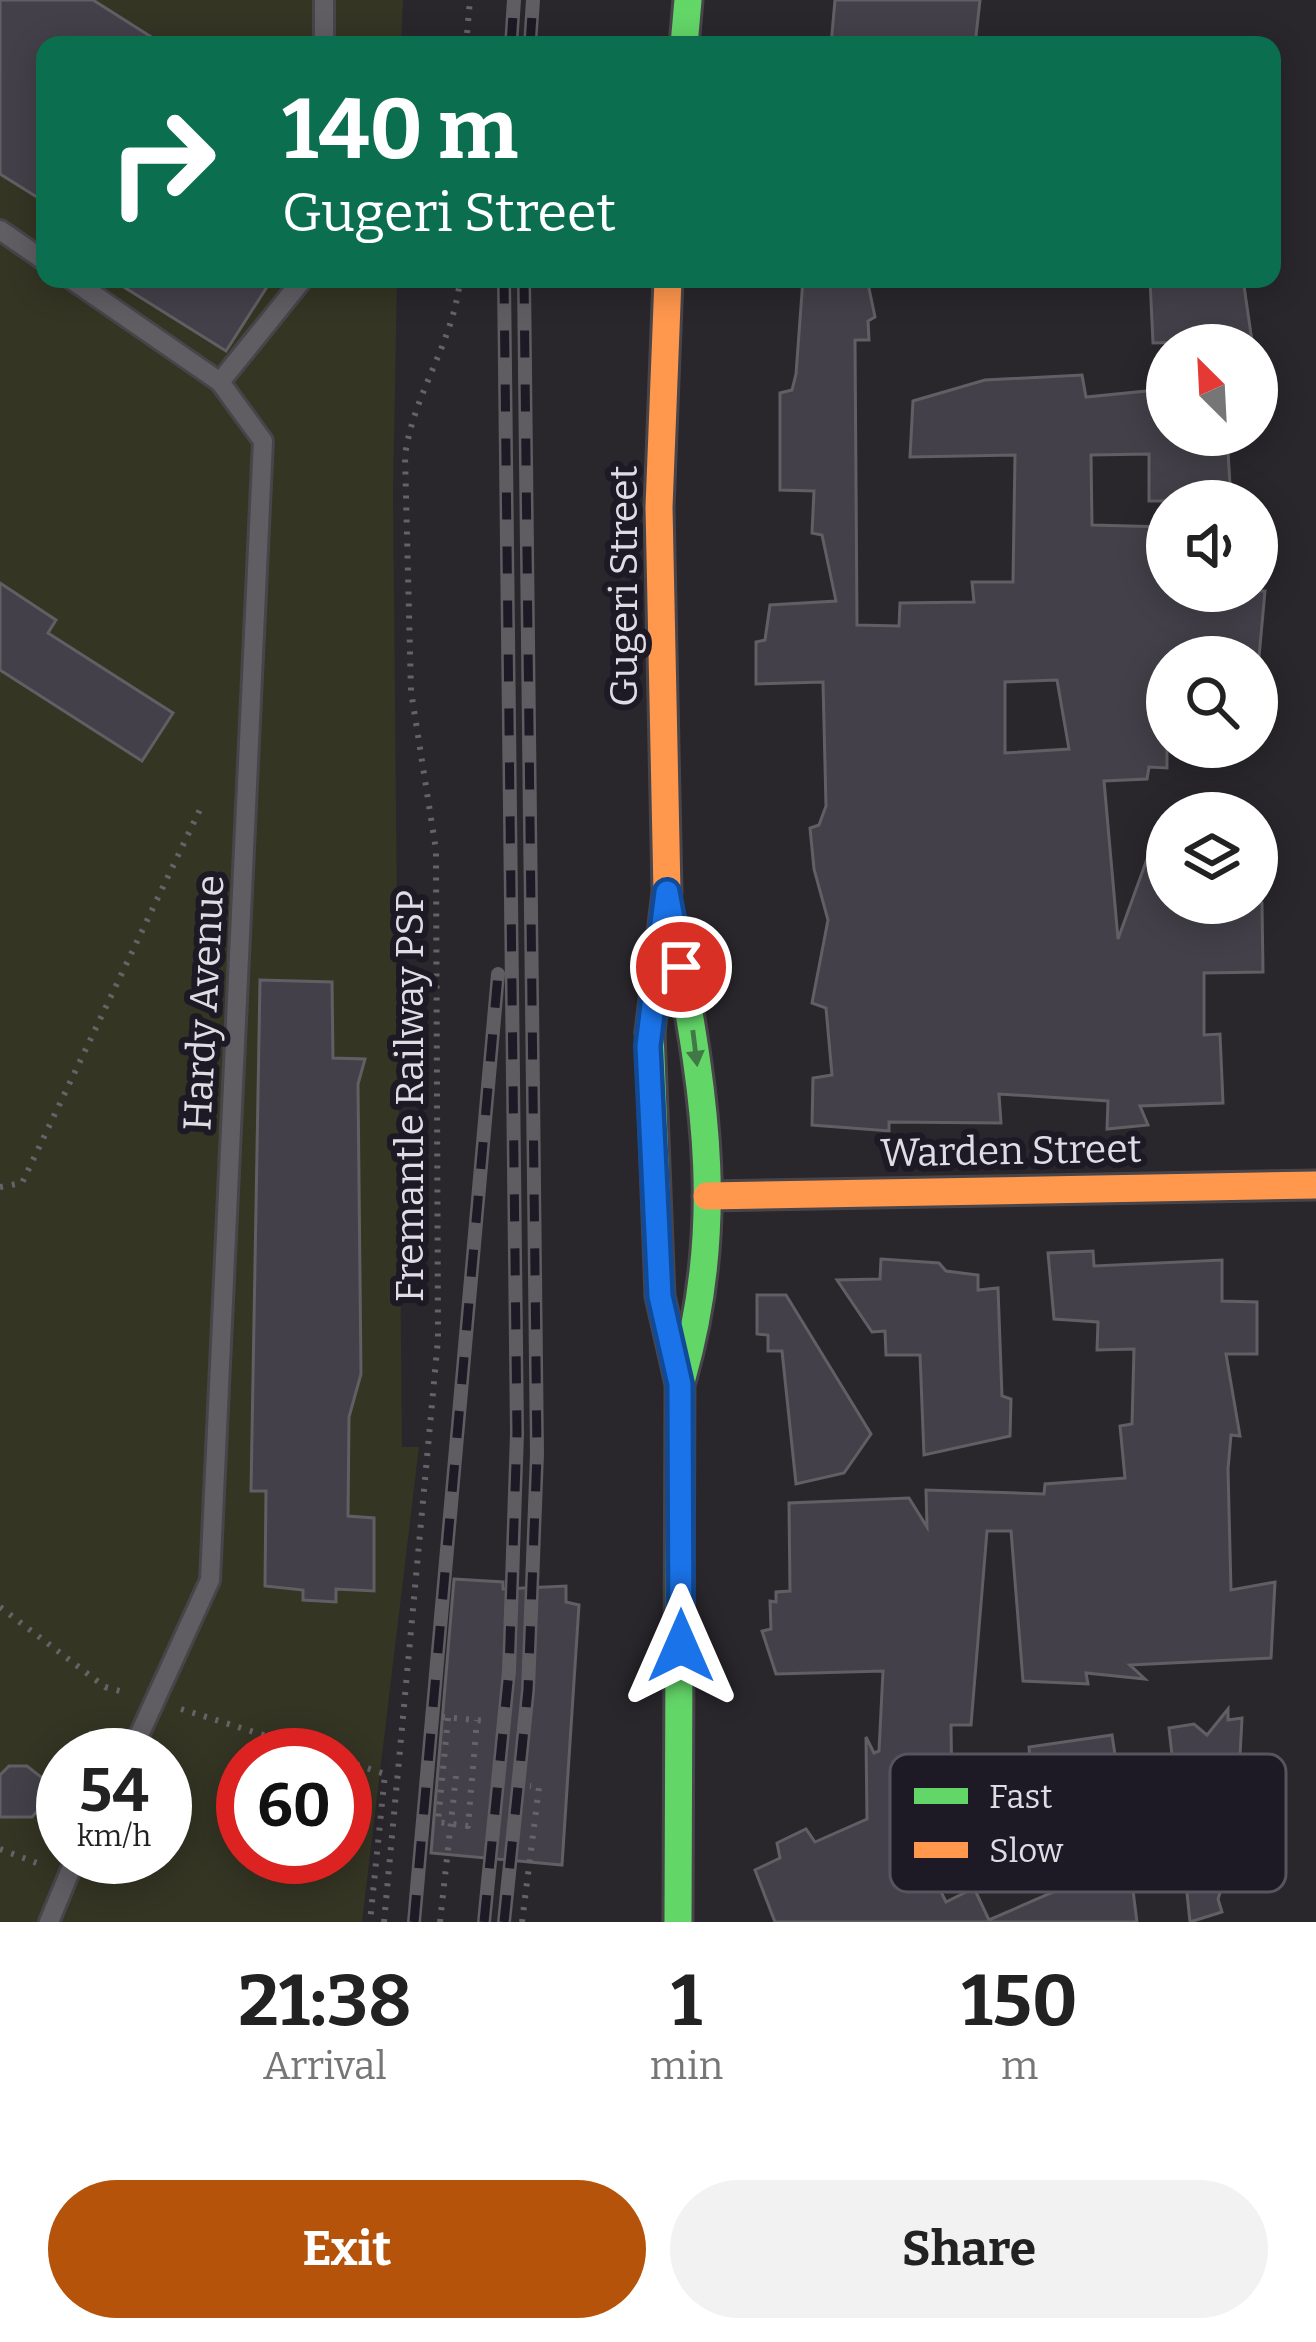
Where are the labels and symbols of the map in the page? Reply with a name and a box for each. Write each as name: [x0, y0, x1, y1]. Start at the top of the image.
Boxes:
north arrow: [1146, 324, 1278, 456]
street label: Gugeri Street: [601, 465, 647, 707]
street label: Hardy Avenue: [174, 874, 234, 1132]
street label: Fremantle Railway PSP: [387, 890, 433, 1302]
pin: [630, 916, 732, 1018]
one-way arrow: [686, 1030, 705, 1068]
street label: Warden Street: [880, 1126, 1142, 1176]
position arrow: [618, 1583, 744, 1709]
speed limit sign: 60: [216, 1728, 372, 1884]
legend: [890, 1754, 1286, 1892]
text: Fast: [989, 1777, 1052, 1817]
text: Slow: [989, 1831, 1064, 1871]

